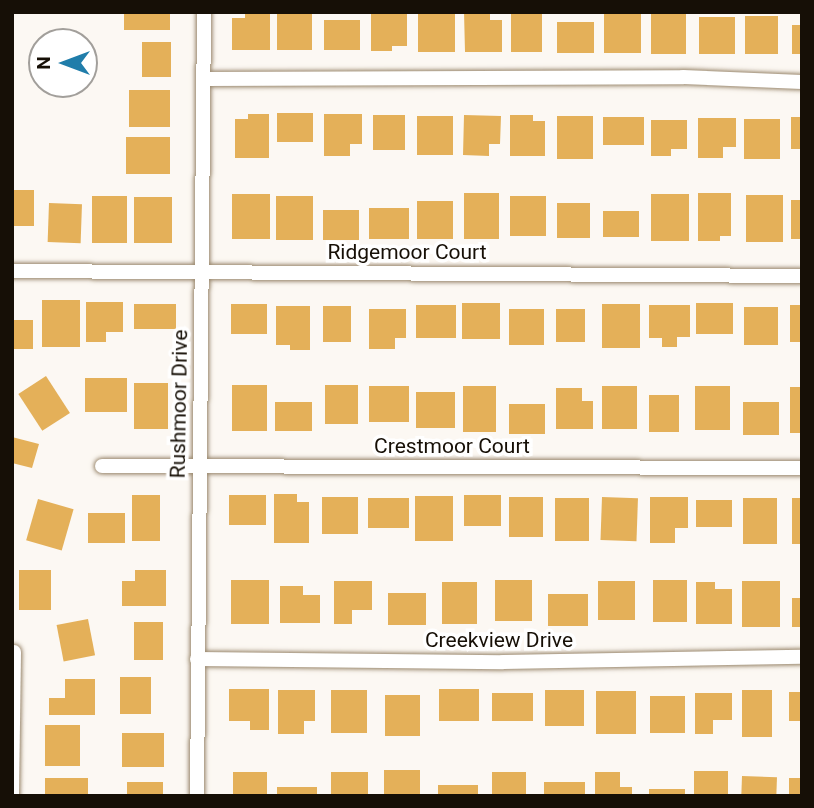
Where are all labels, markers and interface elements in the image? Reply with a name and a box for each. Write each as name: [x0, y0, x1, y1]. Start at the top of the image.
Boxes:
north arrow: [28, 28, 98, 98]
text: N: [32, 56, 55, 70]
street label: Ridgemoor Court: [327, 239, 487, 265]
street label: Rushmoor Drive: [165, 329, 193, 479]
street label: Crestmoor Court: [374, 433, 530, 459]
street label: Creekview Drive: [425, 627, 573, 653]

